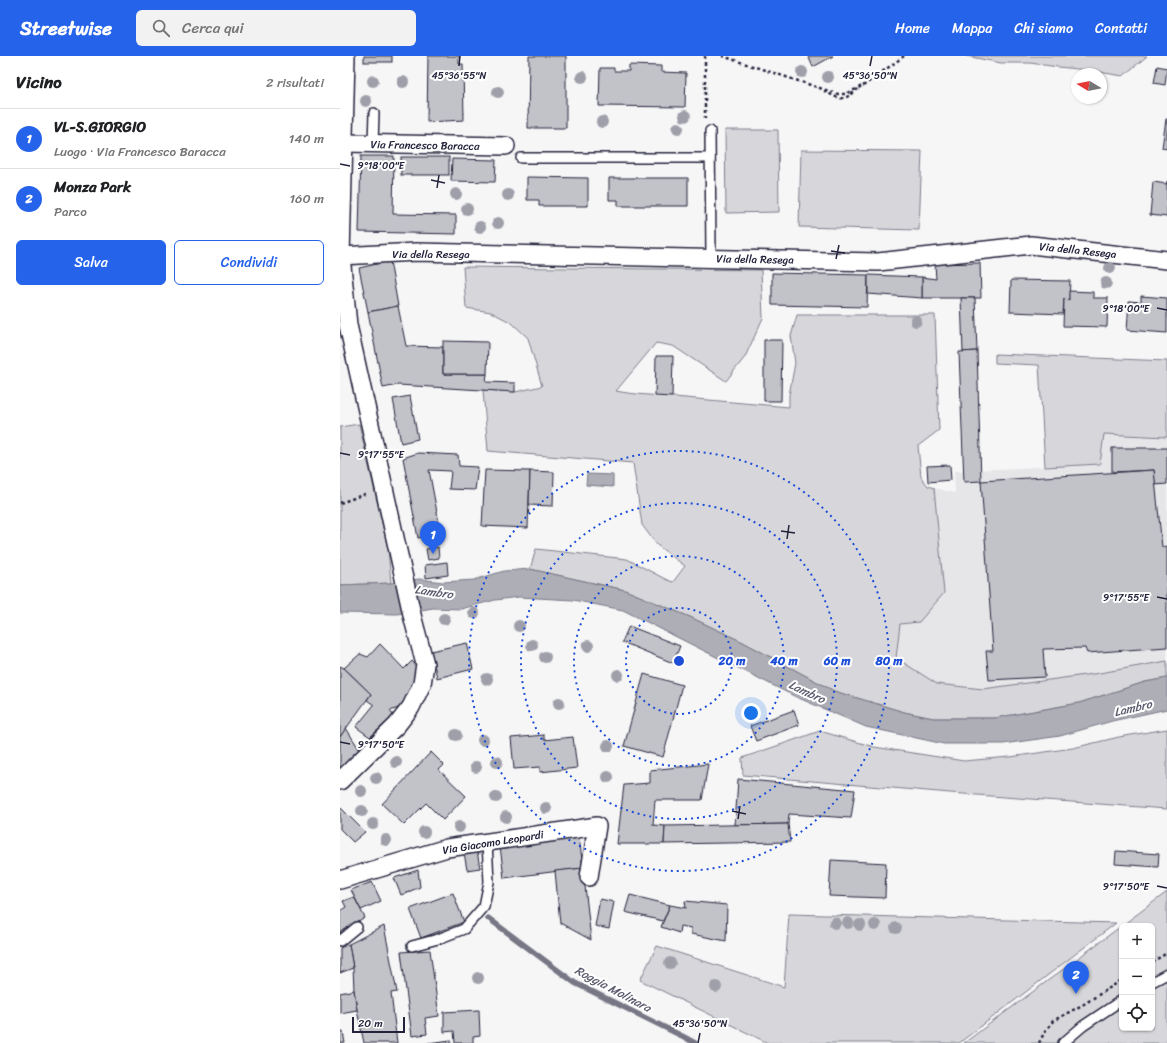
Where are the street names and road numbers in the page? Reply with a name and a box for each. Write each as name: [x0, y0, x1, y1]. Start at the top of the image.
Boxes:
street label: Via Francesco Baracca: [370, 135, 480, 156]
street label: Via della Resega: [1038, 237, 1118, 264]
street label: Via della Resega: [392, 245, 470, 264]
street label: Via della Resega: [716, 249, 794, 270]
street label: Via Giacomo Leopardi: [441, 825, 546, 860]

